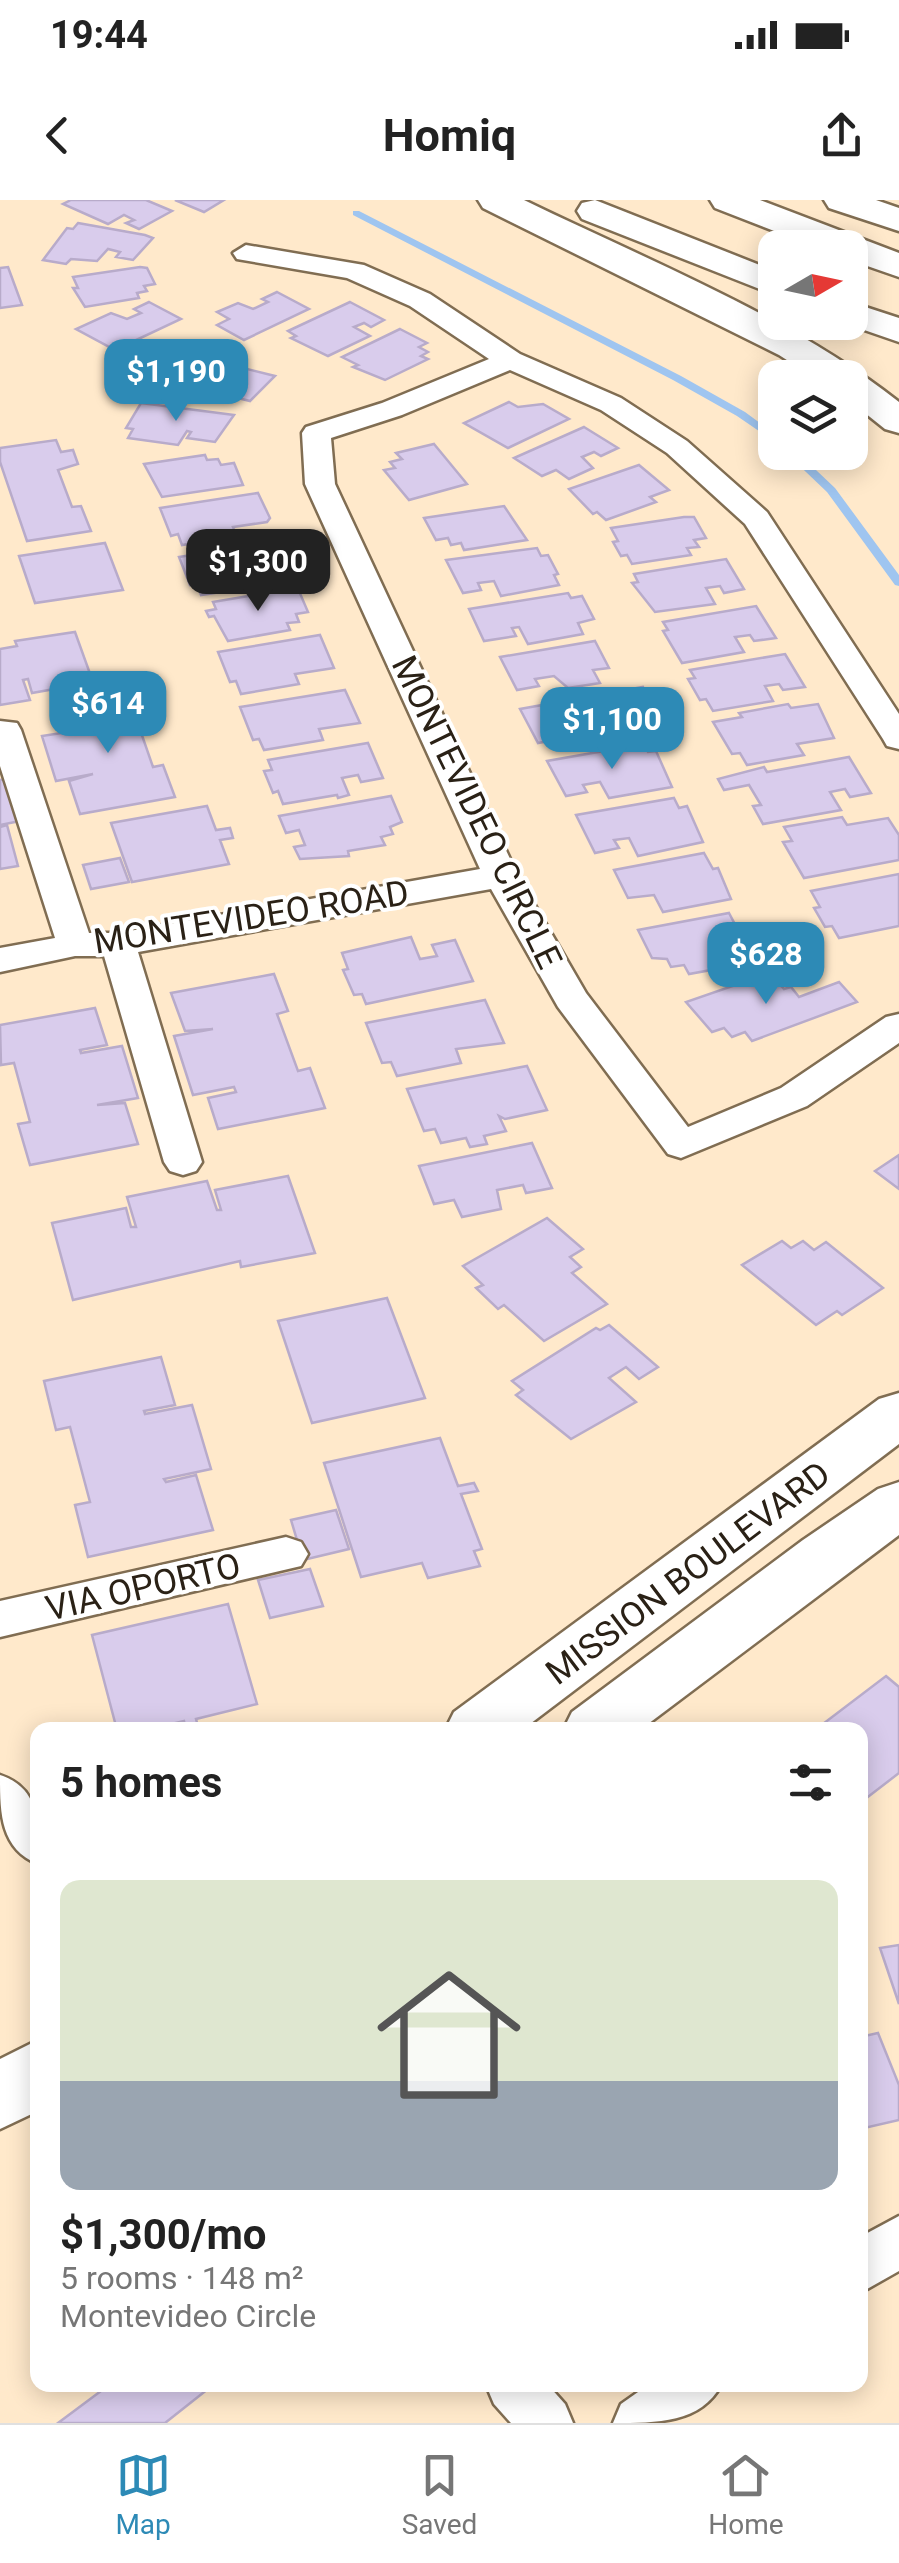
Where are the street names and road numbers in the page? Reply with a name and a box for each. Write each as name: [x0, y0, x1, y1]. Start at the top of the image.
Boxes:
street label: MONTEVIDEO CIRCLE: [383, 649, 570, 975]
street label: MONTEVIDEO ROAD: [91, 872, 412, 963]
street label: MISSION BOULEVARD: [538, 1453, 838, 1693]
street label: VIA OPORTO: [42, 1545, 244, 1630]

